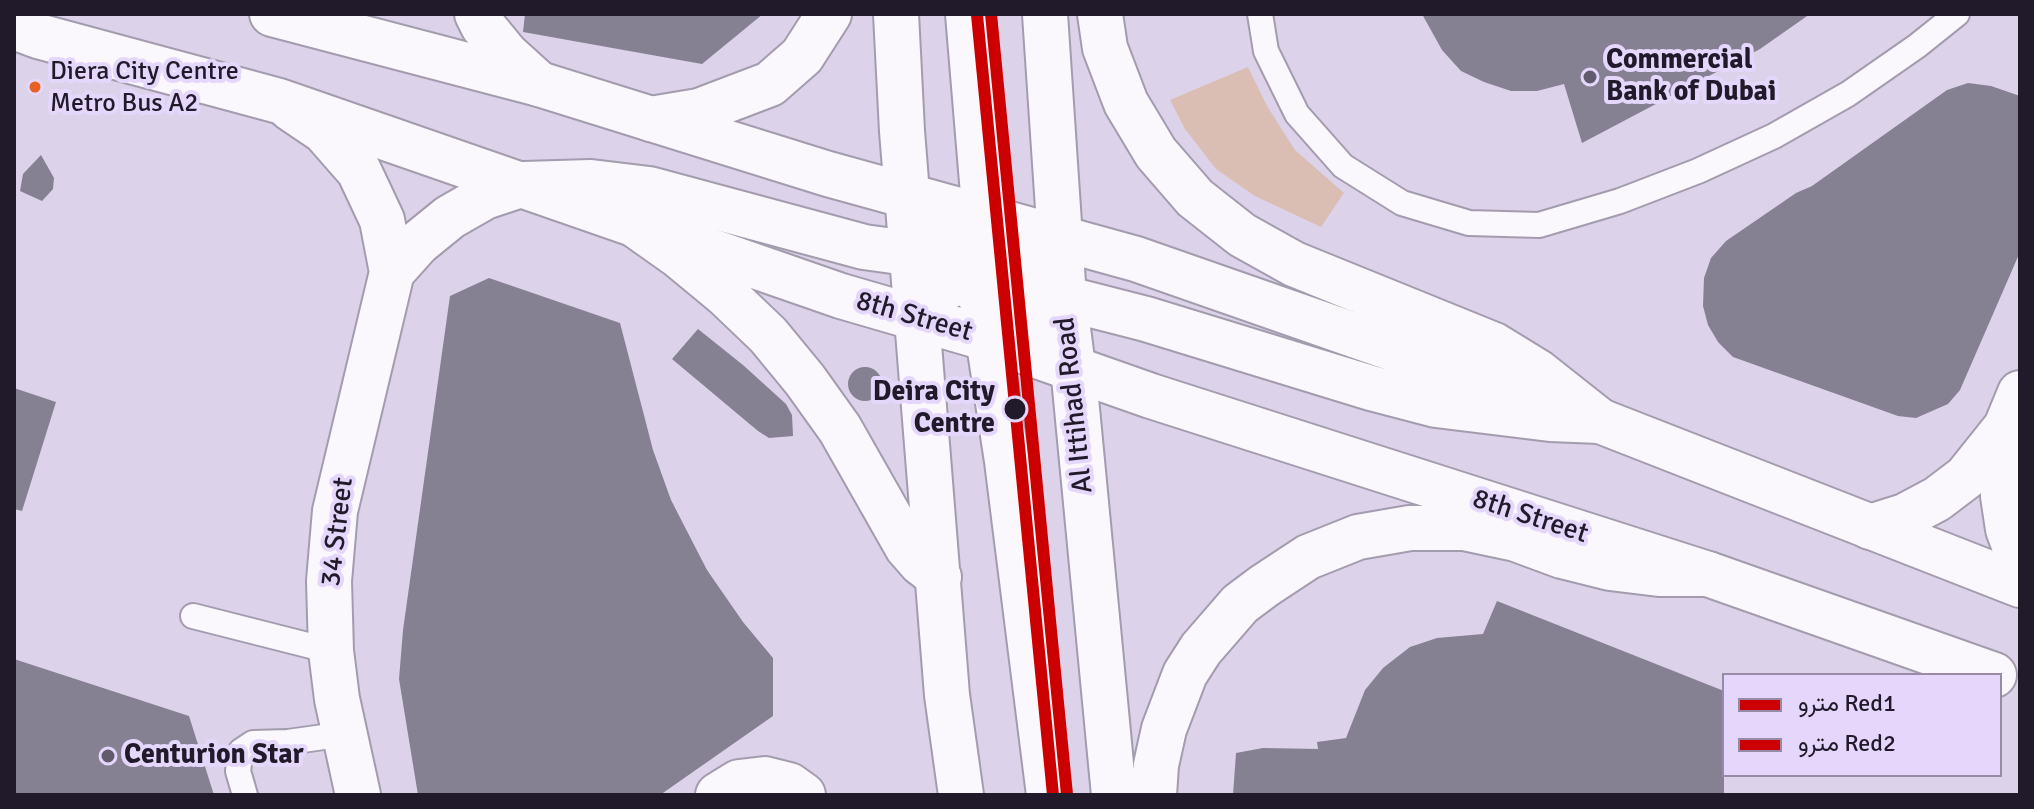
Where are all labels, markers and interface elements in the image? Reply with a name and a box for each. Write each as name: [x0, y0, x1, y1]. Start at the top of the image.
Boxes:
place label: Commercial Bank of Dubai: [1606, 44, 1776, 110]
place label: Diera City Centre Metro Bus A2: [50, 56, 239, 118]
marker: Commercial Bank of Dubai: [1581, 68, 1599, 86]
marker: Diera City Centre Metro Bus A2: [27, 79, 43, 95]
street label: 8th Street: [852, 284, 976, 350]
street label: Al Ittihad Road: [1049, 315, 1101, 495]
place label: Deira City Centre: [873, 376, 995, 442]
marker: Deira City Centre: [1002, 396, 1028, 422]
street label: 34 Street: [315, 476, 361, 588]
street label: 8th Street: [1468, 483, 1592, 551]
legend: [1722, 673, 2002, 777]
text: مترو Red1: [1798, 688, 1896, 718]
text: مترو Red2: [1798, 728, 1896, 758]
place label: Centurion Star: [124, 739, 304, 773]
marker: Centurion Star: [99, 747, 117, 765]

